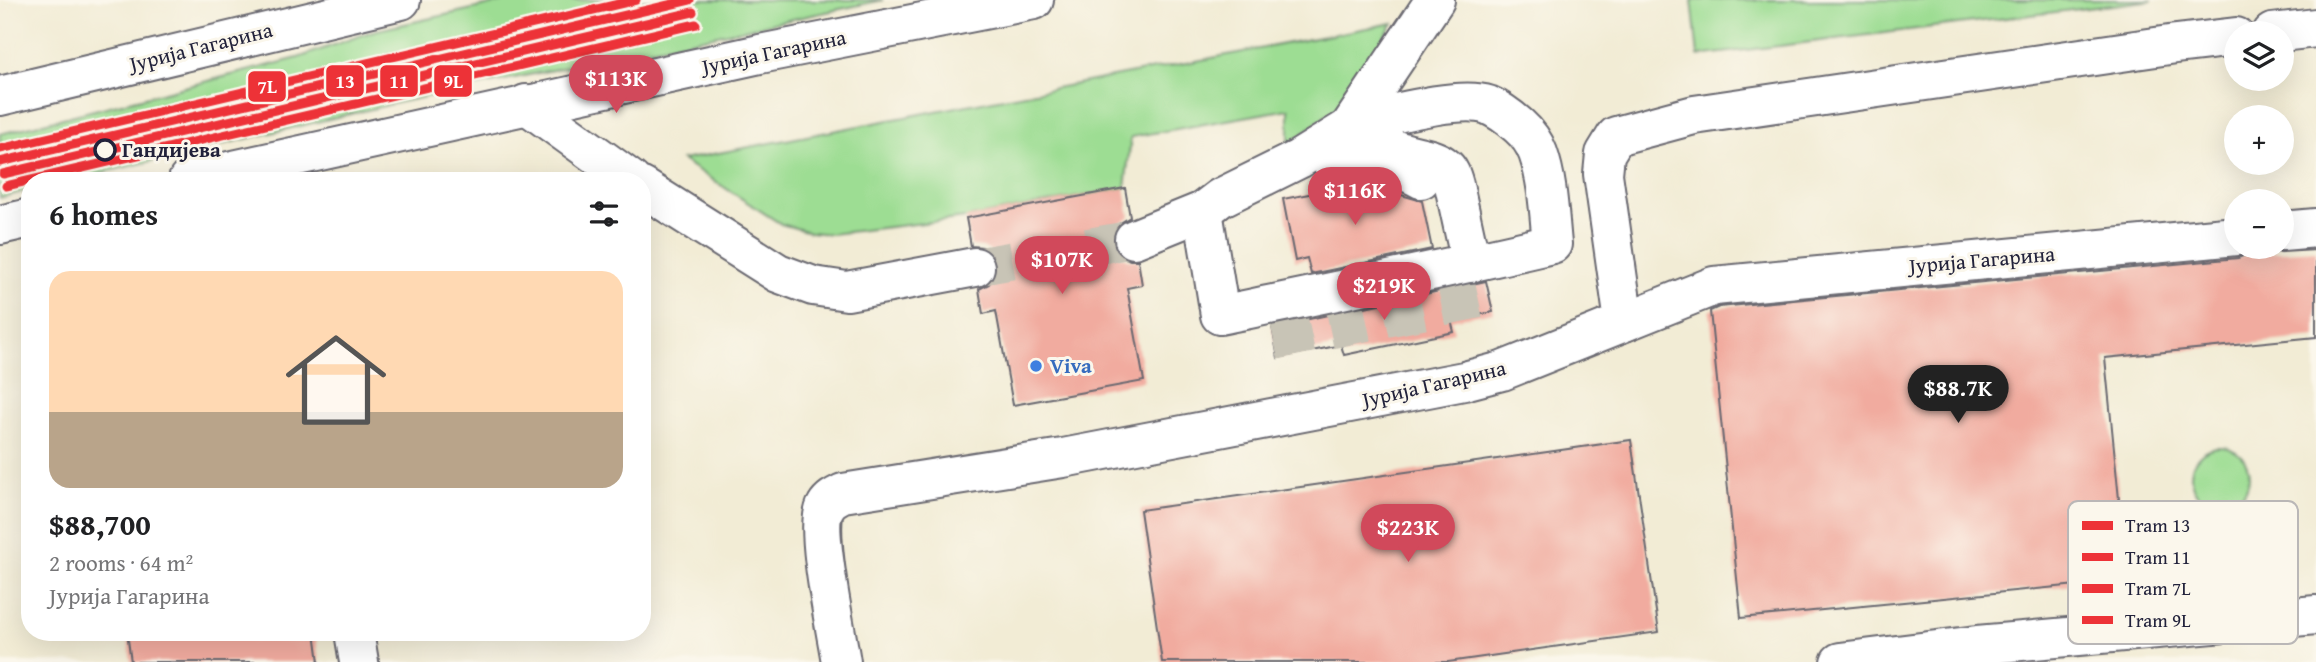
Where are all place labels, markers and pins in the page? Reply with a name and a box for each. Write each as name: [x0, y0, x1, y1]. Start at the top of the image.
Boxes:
pin: $113K: [567, 55, 665, 115]
place label: Гандијева: [122, 134, 221, 165]
marker: Гандијева: [94, 139, 116, 161]
pin: $116K: [1306, 168, 1404, 227]
pin: $107K: [1013, 236, 1111, 296]
pin: $219K: [1335, 262, 1433, 322]
place label: Viva: [1050, 350, 1092, 381]
marker: Viva: [1028, 358, 1044, 374]
pin: $88.7K: [1901, 366, 2015, 425]
pin: $223K: [1359, 504, 1457, 564]

